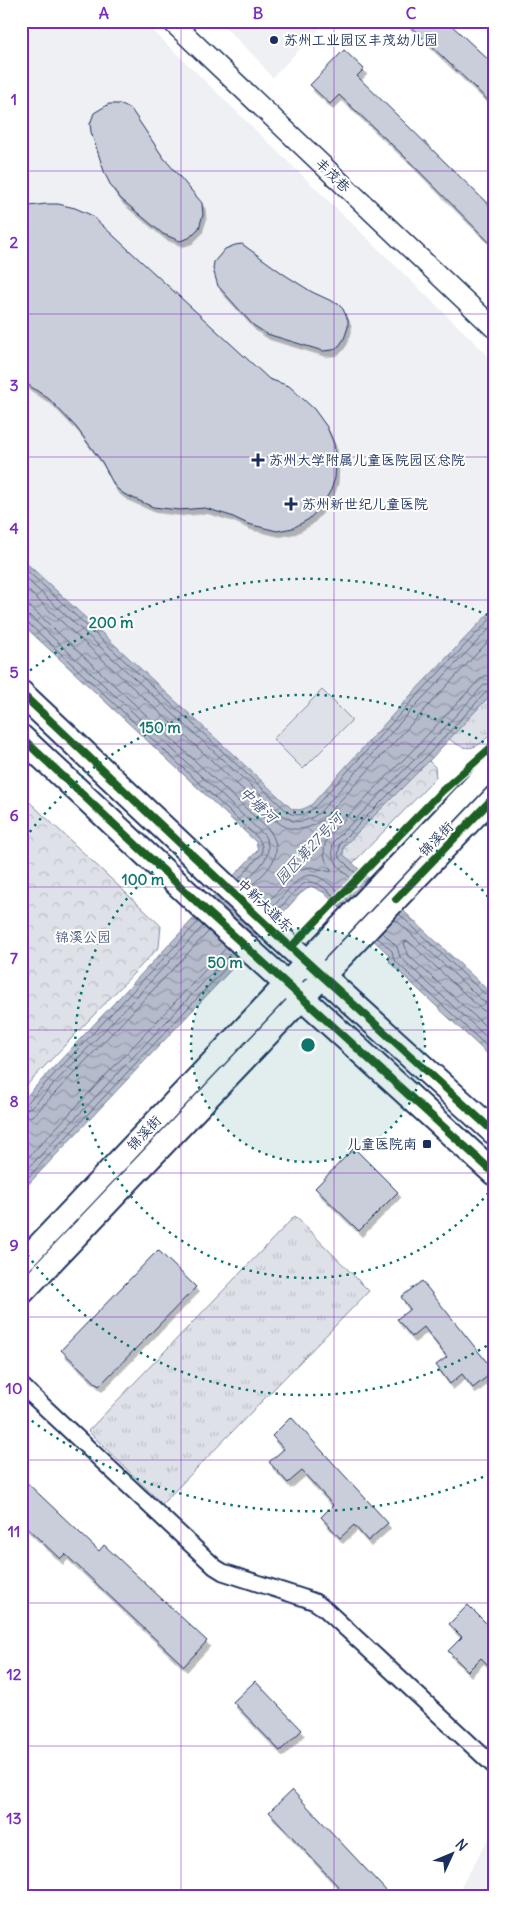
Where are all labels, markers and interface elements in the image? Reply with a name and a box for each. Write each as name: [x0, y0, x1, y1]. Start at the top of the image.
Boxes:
text: A: [99, 3, 109, 23]
text: B: [253, 3, 264, 23]
text: C: [406, 3, 417, 23]
place label: 苏州工业园区丰茂幼儿园: [284, 31, 438, 49]
marker: 苏州工业园区丰茂幼儿园: [268, 34, 280, 46]
text: 1: [11, 89, 17, 109]
street label: 丰茂巷: [312, 154, 355, 197]
text: 2: [10, 232, 19, 252]
text: 3: [9, 375, 19, 395]
place label: 苏州大学附属儿童医院园区总院: [269, 451, 465, 469]
marker: 苏州大学附属儿童医院园区总院: [251, 453, 265, 467]
place label: 苏州新世纪儿童医院: [302, 495, 428, 513]
marker: 苏州新世纪儿童医院: [284, 497, 298, 511]
text: 4: [9, 518, 19, 538]
text: 200 m: [89, 613, 133, 632]
text: 5: [9, 662, 19, 682]
text: 150 m: [139, 718, 181, 737]
water label: 中塘河: [235, 782, 283, 829]
text: 6: [9, 805, 19, 825]
water label: 园区第27号河: [271, 807, 349, 888]
street label: 锦溪街: [415, 818, 457, 860]
text: 100 m: [122, 870, 164, 889]
street label: 中新大道东: [233, 875, 297, 935]
park label: 锦溪公园: [55, 928, 111, 946]
text: 7: [10, 948, 18, 968]
text: 50 m: [207, 953, 243, 972]
centre of rings: [299, 1036, 317, 1054]
text: 8: [9, 1091, 19, 1111]
street label: 锦溪街: [123, 1112, 165, 1154]
place label: 儿童医院南: [347, 1135, 417, 1153]
marker: 儿童医院南: [421, 1138, 433, 1150]
text: 9: [9, 1235, 19, 1255]
text: 10: [6, 1378, 22, 1398]
text: 11: [8, 1521, 20, 1541]
text: 12: [6, 1664, 22, 1684]
text: 13: [6, 1808, 22, 1828]
north arrow: [428, 1830, 478, 1880]
text: N: [452, 1835, 471, 1855]

